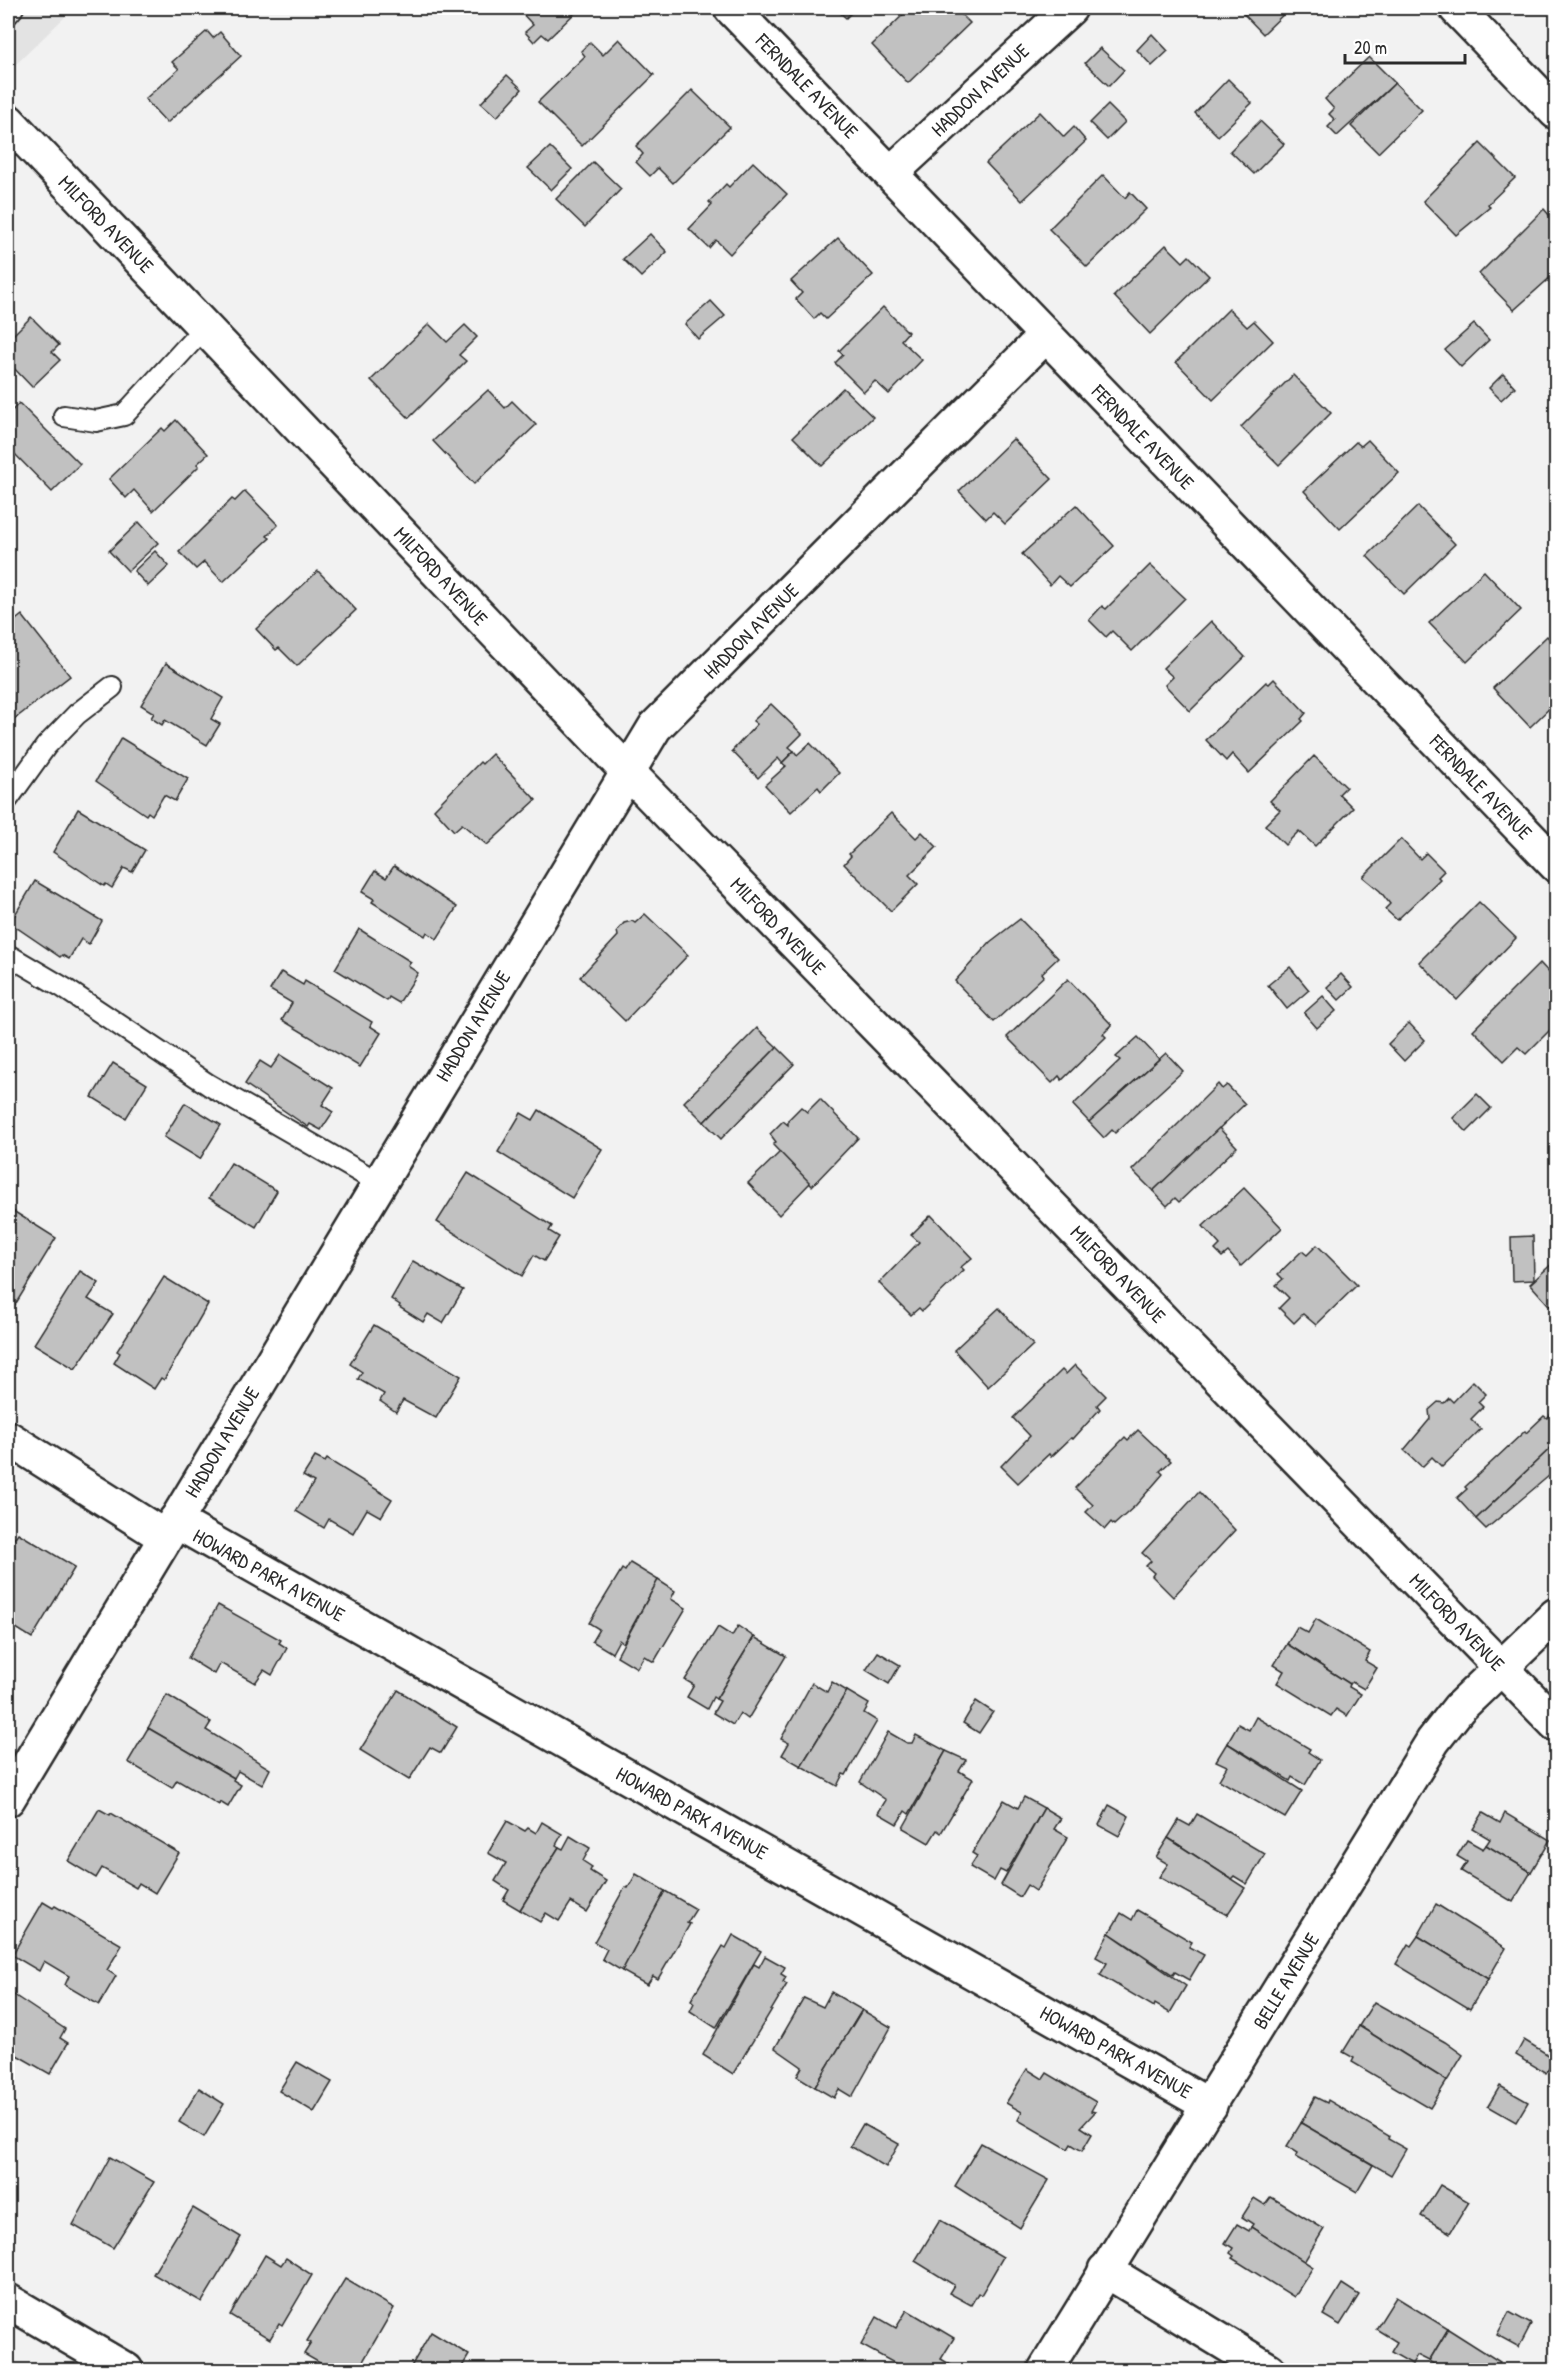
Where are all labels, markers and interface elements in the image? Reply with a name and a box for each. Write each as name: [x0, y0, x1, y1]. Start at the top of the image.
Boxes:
street label: FERNDALE AVENUE: [750, 26, 865, 144]
scale bar: [1345, 27, 1465, 65]
text: 20 m: [1354, 35, 1387, 60]
street label: HADDON AVENUE: [925, 37, 1035, 142]
street label: MILFORD AVENUE: [53, 169, 160, 279]
street label: FERNDALE AVENUE: [1086, 377, 1201, 495]
street label: MILFORD AVENUE: [388, 520, 494, 631]
street label: HADDON AVENUE: [697, 577, 804, 684]
street label: FERNDALE AVENUE: [1424, 727, 1539, 845]
street label: MILFORD AVENUE: [725, 871, 832, 981]
street label: HADDON AVENUE: [429, 965, 516, 1086]
street label: MILFORD AVENUE: [1065, 1219, 1172, 1329]
street label: HADDON AVENUE: [178, 1381, 265, 1502]
street label: HOWARD PARK AVENUE: [189, 1522, 350, 1628]
street label: MILFORD AVENUE: [1404, 1567, 1511, 1677]
street label: HOWARD PARK AVENUE: [612, 1760, 773, 1866]
street label: BELLE AVENUE: [1246, 1928, 1325, 2034]
street label: HOWARD PARK AVENUE: [1036, 1999, 1197, 2105]

